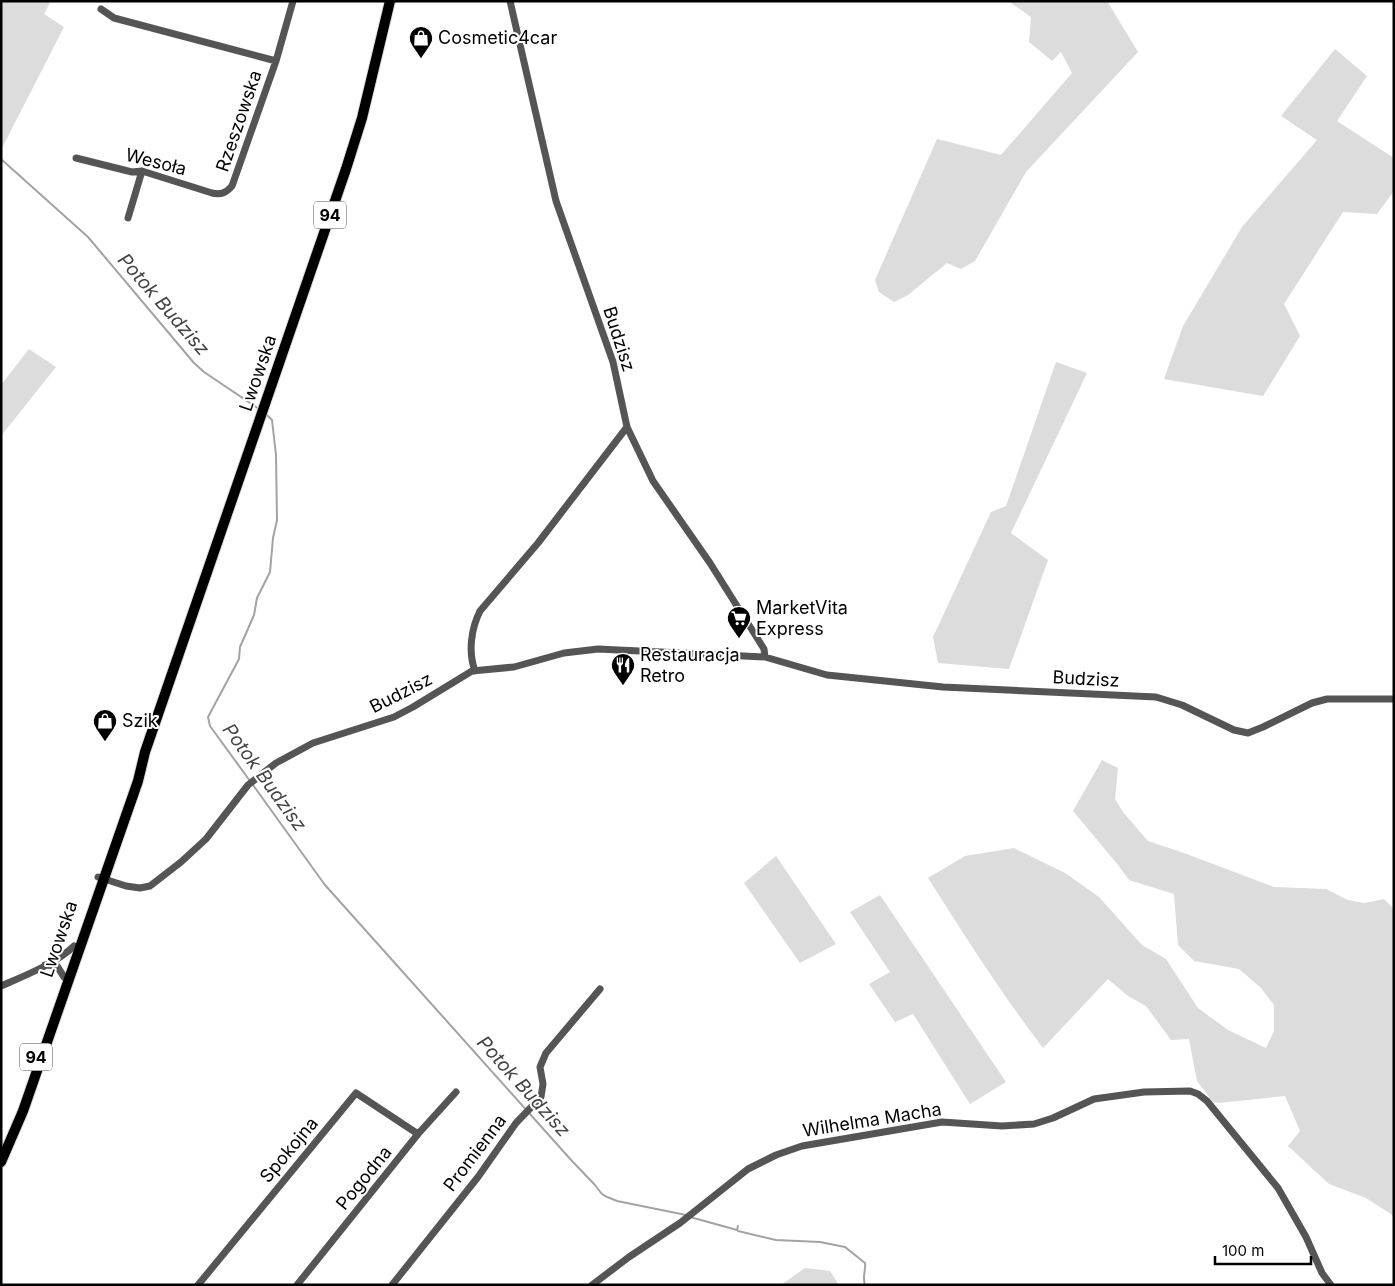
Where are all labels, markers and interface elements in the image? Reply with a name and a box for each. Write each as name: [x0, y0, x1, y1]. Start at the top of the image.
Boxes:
shop icon: Cosmetic4car: [408, 25, 434, 59]
place label: Cosmetic4car: [438, 27, 557, 48]
street label: Rzeszowska: [211, 67, 266, 174]
street label: Wesoła: [123, 144, 189, 179]
road number: 94: [314, 202, 346, 228]
water label: Potok Budzisz: [113, 249, 214, 360]
street label: Budzisz: [599, 304, 640, 374]
street label: Lwowska: [235, 332, 280, 414]
place label: MarketVita Express: [756, 597, 848, 639]
supermarket icon: MarketVita Express: [726, 605, 752, 639]
place label: Restauracja Retro: [640, 644, 740, 686]
restaurant icon: Restauracja Retro: [610, 652, 636, 686]
street label: Budzisz: [1052, 666, 1120, 691]
street label: Budzisz: [366, 668, 435, 717]
shop icon: Szik: [92, 708, 118, 742]
place label: Szik: [122, 710, 158, 731]
water label: Potok Budzisz: [218, 719, 311, 836]
street label: Lwowska: [36, 898, 81, 980]
water label: Potok Budzisz: [472, 1031, 575, 1141]
road number: 94: [20, 1044, 52, 1070]
street label: Wilhelma Macha: [801, 1098, 943, 1141]
street label: Promienna: [439, 1110, 510, 1195]
street label: Spokojna: [255, 1113, 322, 1187]
street label: Pogodna: [332, 1142, 396, 1214]
scale bar: [1215, 1234, 1311, 1266]
text: 100 m: [1222, 1241, 1264, 1260]

